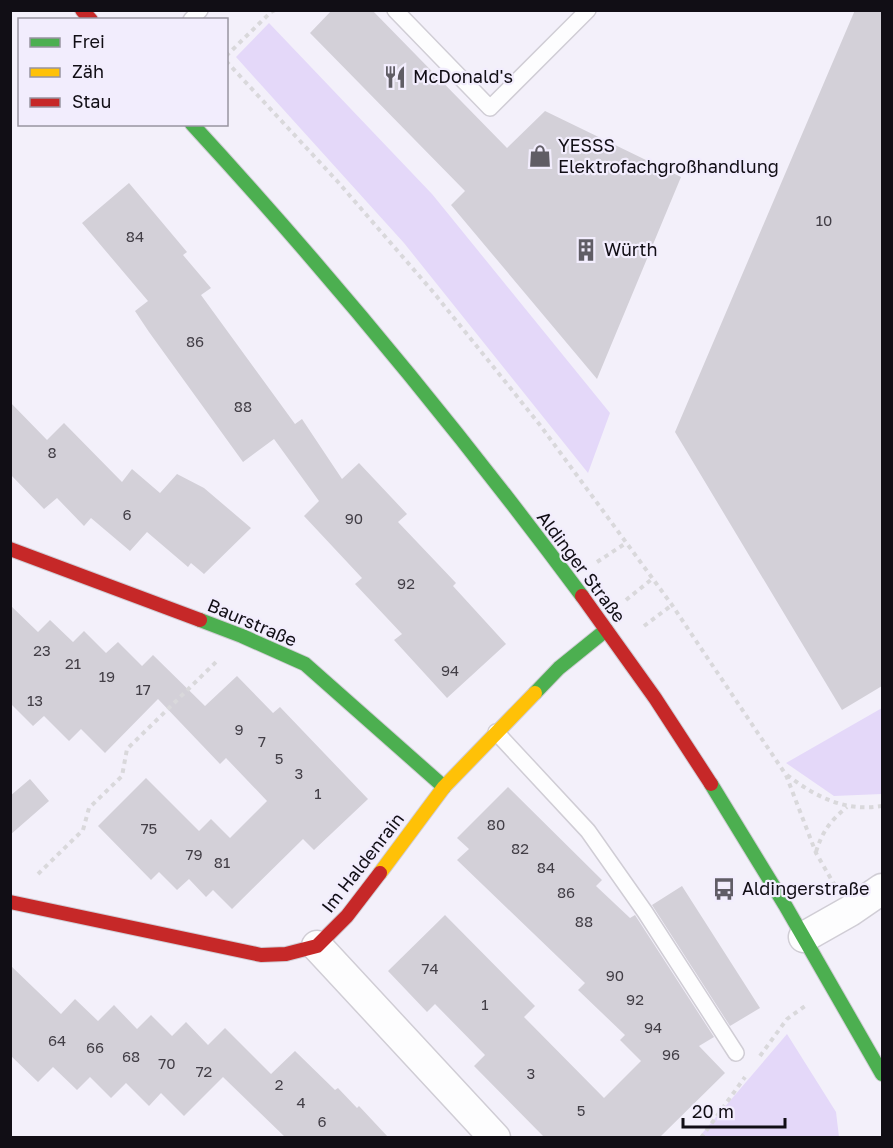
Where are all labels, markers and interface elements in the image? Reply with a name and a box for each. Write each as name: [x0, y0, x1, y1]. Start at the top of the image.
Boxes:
legend: [18, 18, 228, 126]
text: Frei: [72, 30, 105, 52]
text: Zäh: [72, 60, 104, 82]
restaurant icon: McDonald's: [382, 64, 408, 90]
place label: McDonald's: [413, 65, 513, 87]
text: Stau: [72, 90, 111, 112]
place label: YESSS Elektrofachgroßhandlung: [558, 134, 779, 177]
shop icon: YESSS Elektrofachgroßhandlung: [527, 143, 553, 169]
house number: 10: [816, 211, 832, 229]
house number: 84: [126, 227, 144, 245]
building icon: Würth: [573, 237, 599, 263]
place label: Würth: [604, 238, 657, 260]
house number: 86: [186, 332, 204, 350]
house number: 88: [234, 397, 252, 415]
house number: 8: [47, 443, 57, 461]
house number: 6: [122, 505, 132, 523]
street label: Aldinger Straße: [533, 506, 631, 626]
house number: 90: [345, 509, 363, 527]
house number: 92: [397, 574, 415, 592]
street label: Baurstraße: [204, 593, 300, 651]
house number: 23: [33, 641, 51, 659]
house number: 21: [65, 654, 81, 672]
house number: 94: [441, 661, 459, 679]
house number: 19: [99, 667, 115, 685]
house number: 17: [135, 680, 151, 698]
house number: 13: [27, 691, 43, 709]
house number: 9: [234, 720, 244, 738]
house number: 7: [258, 732, 266, 750]
house number: 5: [275, 749, 283, 767]
house number: 3: [295, 764, 303, 782]
house number: 1: [314, 784, 322, 802]
street label: Im Haldenrain: [316, 808, 408, 917]
house number: 80: [487, 815, 505, 833]
house number: 75: [141, 819, 157, 837]
house number: 82: [511, 839, 529, 857]
house number: 79: [185, 845, 203, 863]
house number: 81: [214, 853, 230, 871]
house number: 84: [537, 858, 555, 876]
bus stop icon: Aldingerstraße: [711, 876, 737, 902]
place label: Aldingerstraße: [742, 877, 869, 899]
house number: 86: [557, 883, 575, 901]
house number: 88: [575, 912, 593, 930]
house number: 74: [421, 959, 439, 977]
house number: 90: [606, 966, 624, 984]
house number: 92: [626, 990, 644, 1008]
house number: 1: [481, 995, 489, 1013]
house number: 94: [644, 1018, 662, 1036]
house number: 64: [48, 1031, 66, 1049]
house number: 66: [86, 1038, 104, 1056]
house number: 96: [662, 1045, 680, 1063]
house number: 68: [122, 1047, 140, 1065]
house number: 70: [158, 1054, 176, 1072]
house number: 72: [196, 1062, 212, 1080]
house number: 3: [527, 1064, 535, 1082]
house number: 2: [275, 1075, 283, 1093]
scale bar: [683, 1091, 785, 1129]
house number: 4: [296, 1093, 306, 1111]
text: 20 m: [692, 1100, 734, 1122]
house number: 5: [577, 1101, 585, 1119]
house number: 6: [317, 1112, 327, 1130]

